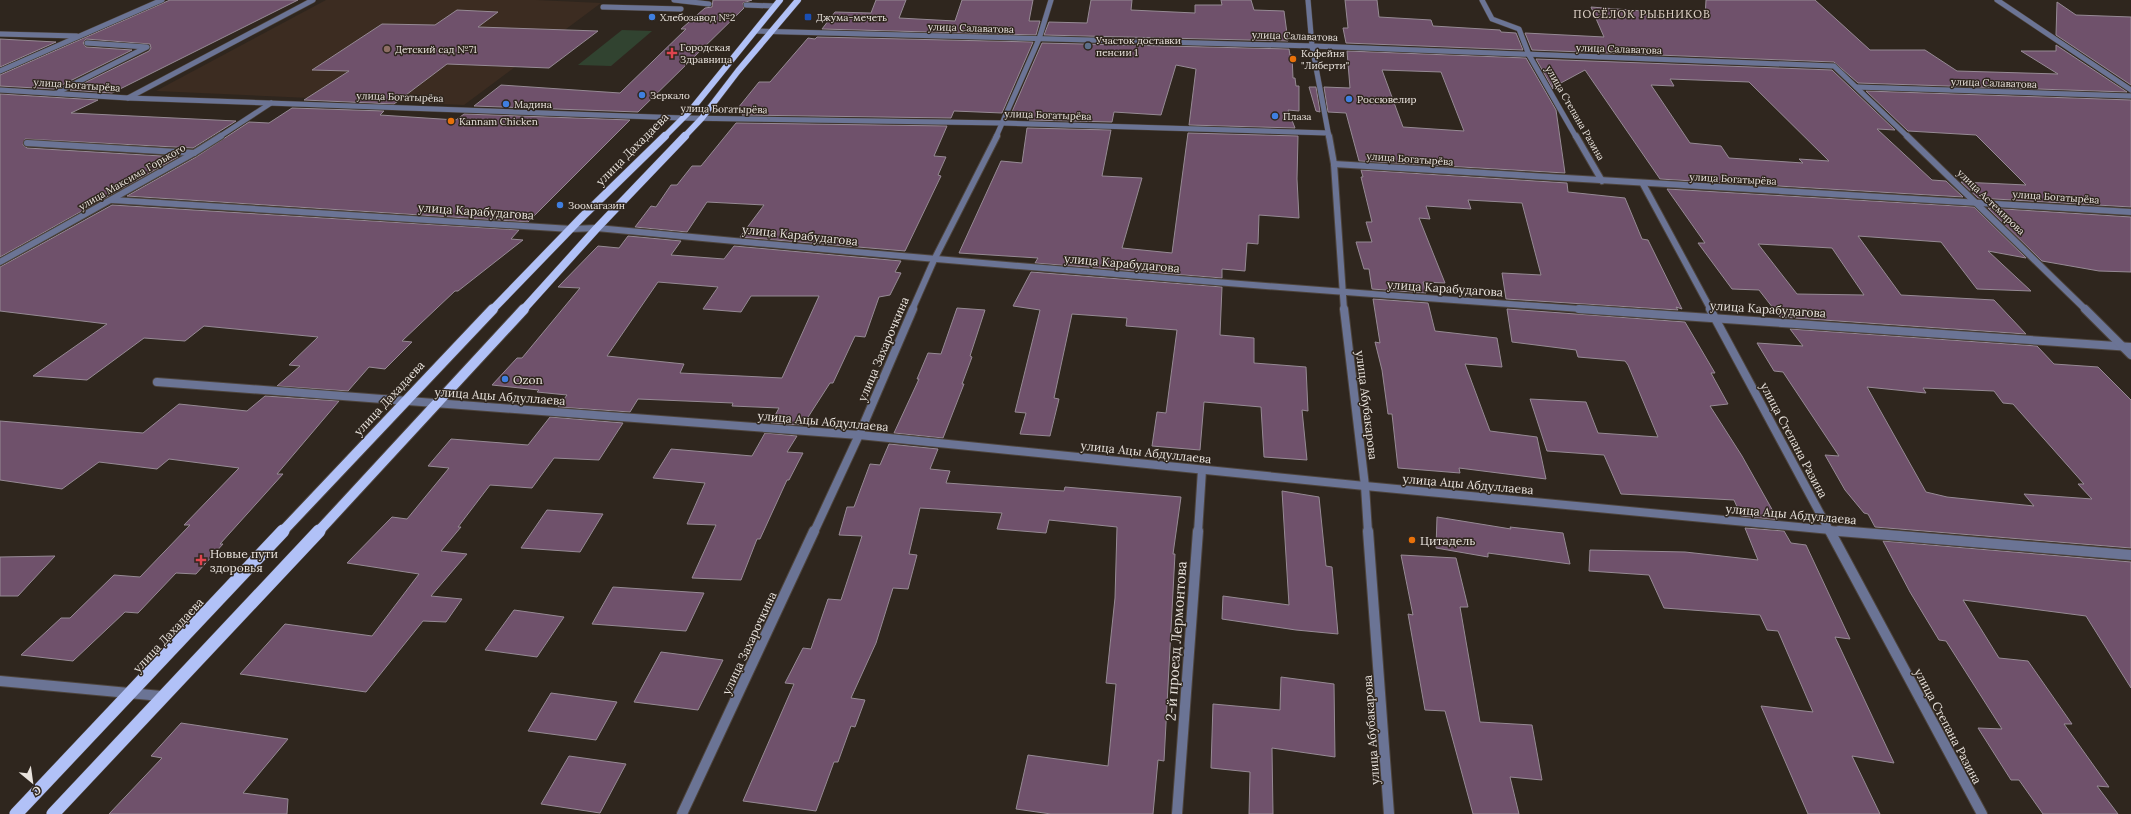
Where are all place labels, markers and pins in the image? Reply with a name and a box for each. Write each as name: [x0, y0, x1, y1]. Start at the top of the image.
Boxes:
place label: Хлебозавод №2: [660, 11, 735, 24]
place label: Джума-мечеть: [816, 11, 887, 24]
marker: Хлебозавод №2: [647, 12, 657, 22]
marker: Джума-мечеть: [803, 12, 813, 22]
place label: Участок доставки пенсии 1: [1095, 34, 1181, 59]
place label: Городская Здравница: [680, 41, 732, 66]
marker: Участок доставки пенсии 1: [1083, 41, 1093, 51]
place label: Детский сад №71: [395, 43, 477, 56]
marker: Детский сад №71: [382, 44, 392, 54]
place label: Кофейня "Либерти": [1301, 47, 1349, 72]
marker: Городская Здравница: [667, 48, 677, 58]
marker: Кофейня "Либерти": [1288, 54, 1298, 64]
place label: Зеркало: [650, 89, 690, 102]
marker: Зеркало: [637, 90, 647, 100]
place label: Россювелир: [1357, 93, 1416, 106]
marker: Россювелир: [1344, 94, 1354, 104]
place label: Мадина: [514, 98, 552, 111]
marker: Мадина: [501, 99, 511, 109]
place label: Плаза: [1283, 110, 1311, 123]
marker: Плаза: [1270, 111, 1280, 121]
place label: Kannam Chicken: [459, 115, 538, 128]
marker: Kannam Chicken: [446, 116, 456, 126]
place label: Зоомагазин: [568, 199, 625, 212]
marker: Зоомагазин: [555, 200, 565, 210]
place label: Ozon: [513, 372, 543, 387]
marker: Ozon: [500, 374, 510, 384]
place label: Цитадель: [1420, 533, 1475, 548]
marker: Цитадель: [1407, 535, 1417, 545]
place label: Новые пути здоровья: [210, 546, 278, 575]
marker: Новые пути здоровья: [195, 554, 207, 566]

